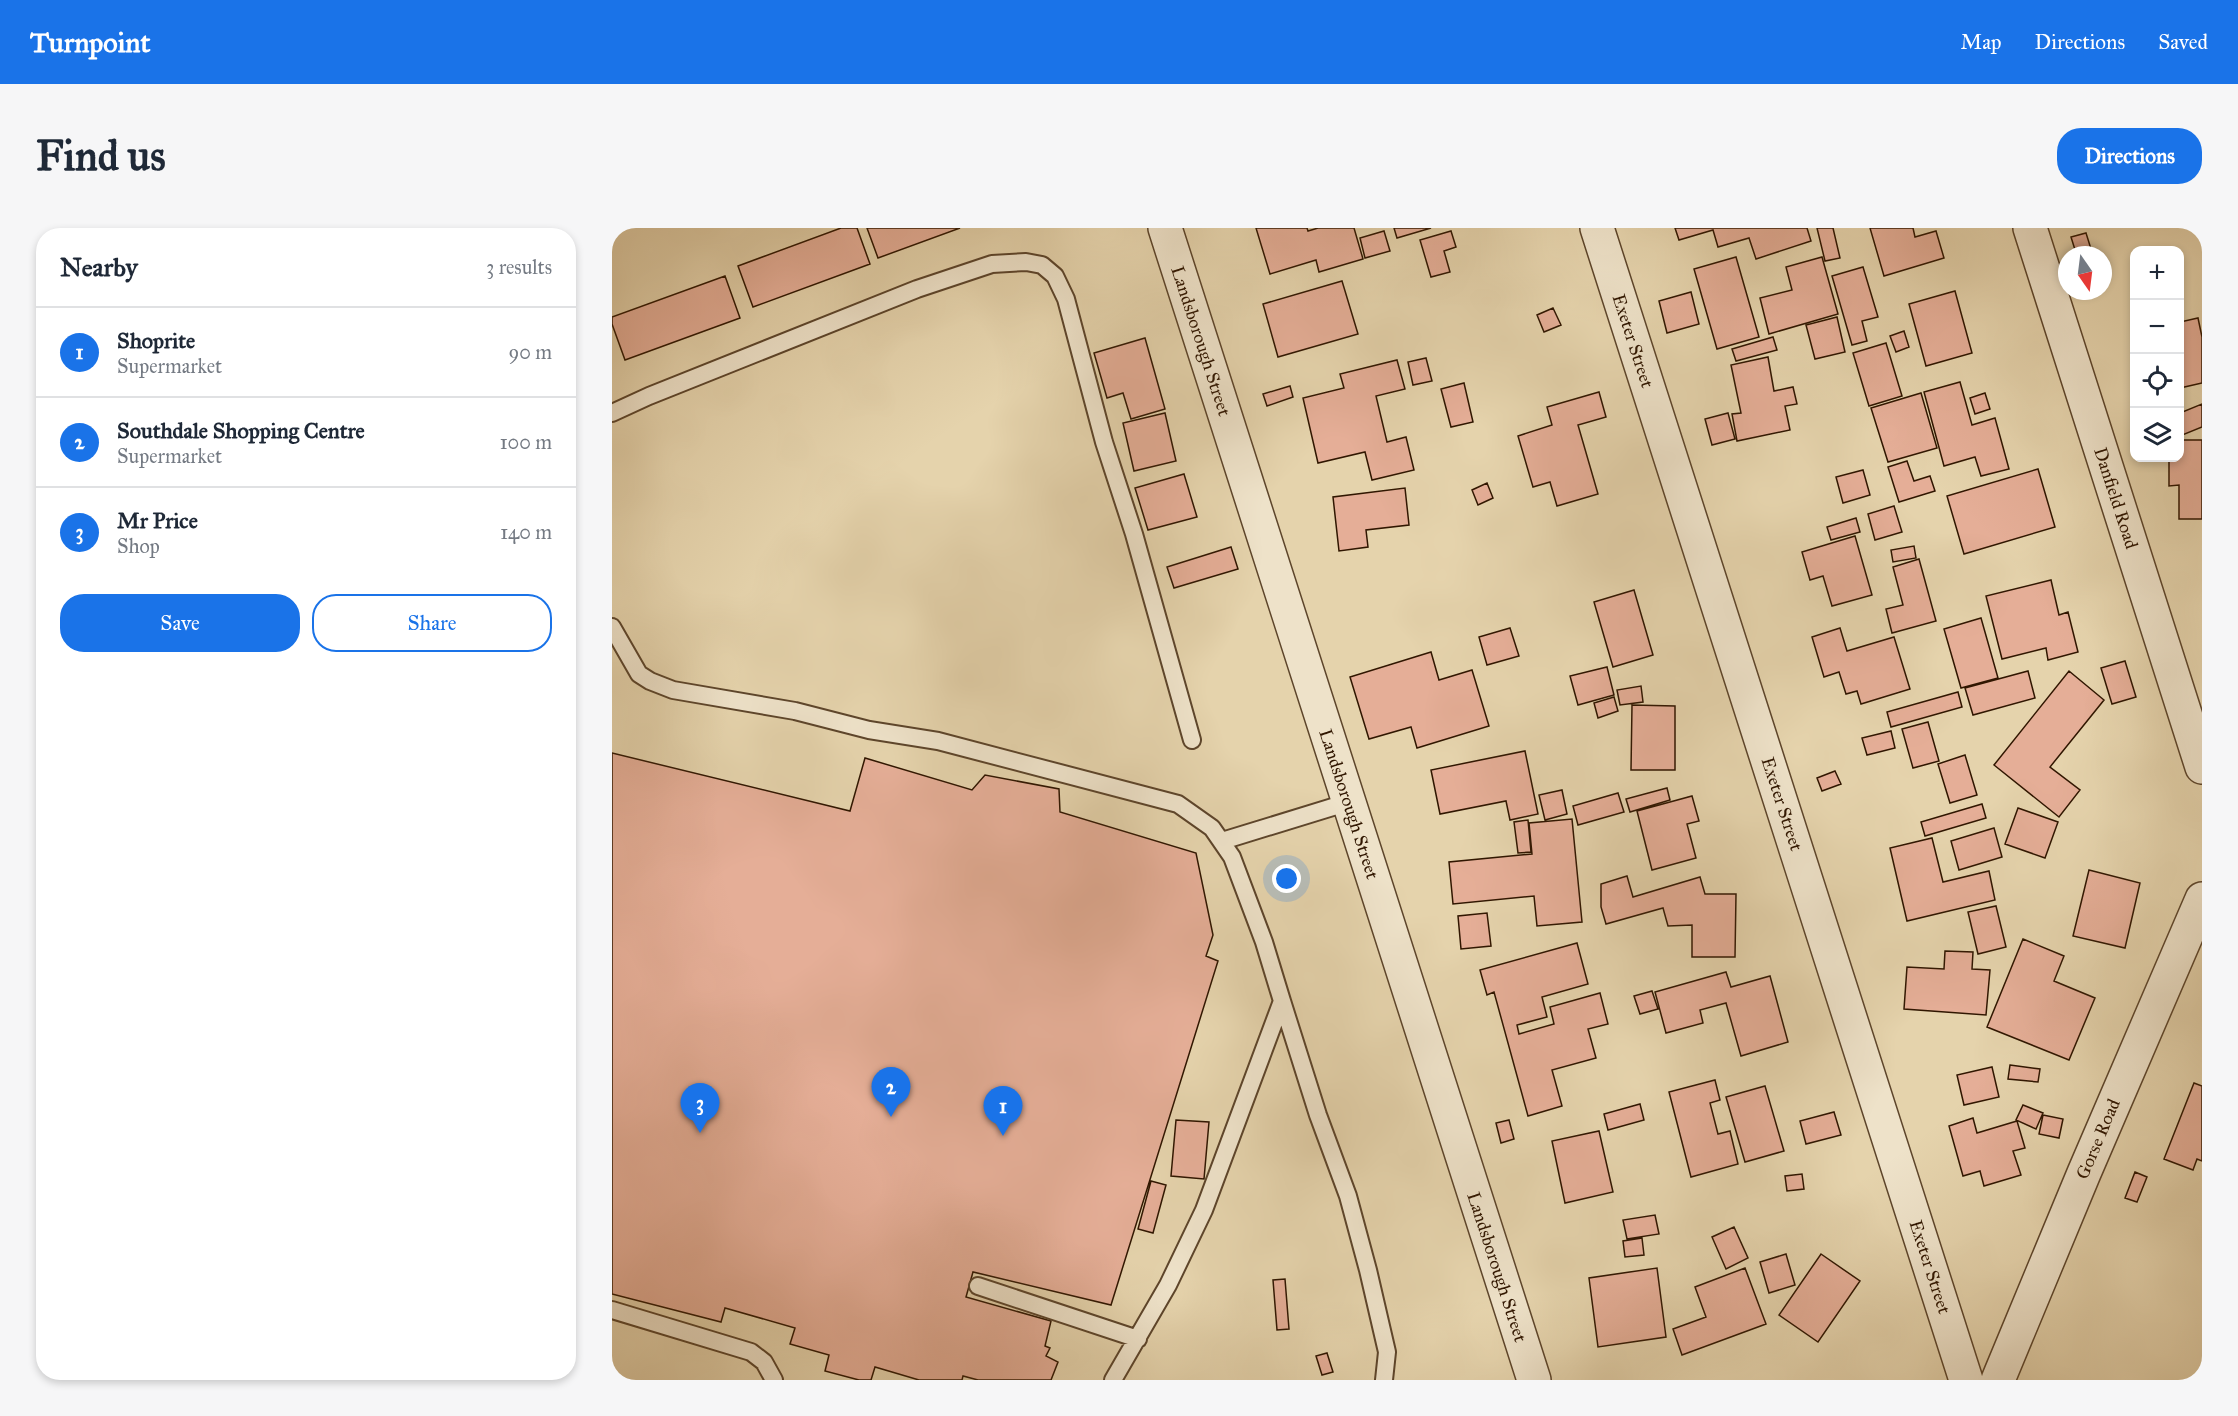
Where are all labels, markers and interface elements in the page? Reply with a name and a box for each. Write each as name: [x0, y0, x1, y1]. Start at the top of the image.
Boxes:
text: Turnpoint: [30, 25, 150, 60]
text: Map: [1961, 29, 2002, 55]
text: Directions: [2035, 29, 2125, 55]
text: Saved: [2158, 29, 2208, 55]
button: Directions: [2057, 128, 2202, 184]
text: Find us: [36, 130, 166, 182]
north arrow: [2058, 246, 2112, 300]
map controls: [2130, 246, 2184, 462]
button: +: [2130, 246, 2184, 300]
text: Nearby: [60, 251, 138, 283]
text: 3 results: [486, 255, 552, 279]
street label: Landsborough Street: [1165, 263, 1236, 420]
street label: Exeter Street: [1607, 291, 1659, 391]
button: −: [2130, 300, 2184, 354]
text: Shoprite: [117, 327, 195, 354]
text: 1: [76, 340, 83, 364]
text: 90 m: [509, 340, 552, 364]
text: Supermarket: [117, 354, 222, 378]
button: locate: [2130, 354, 2184, 408]
button: layers: [2130, 408, 2184, 462]
text: Southdale Shopping Centre: [117, 417, 365, 444]
text: 2: [75, 430, 84, 454]
text: 100 m: [500, 430, 552, 454]
text: Supermarket: [117, 444, 222, 468]
street label: Danfield Road: [2089, 444, 2143, 552]
text: Mr Price: [117, 507, 198, 534]
text: 3: [76, 520, 84, 544]
text: 140 m: [500, 520, 552, 544]
text: Shop: [117, 534, 160, 558]
button: Save: [60, 594, 300, 652]
button: Share: [312, 594, 552, 652]
street label: Landsborough Street: [1313, 726, 1384, 883]
street label: Exeter Street: [1756, 754, 1808, 854]
your location: [1272, 864, 1301, 893]
pin: 2: [872, 1068, 910, 1117]
pin: 3: [680, 1084, 719, 1133]
pin: 1: [984, 1086, 1022, 1136]
street label: Gorse Road: [2071, 1095, 2125, 1183]
street label: Landsborough Street: [1461, 1189, 1532, 1346]
street label: Exeter Street: [1904, 1217, 1956, 1317]

